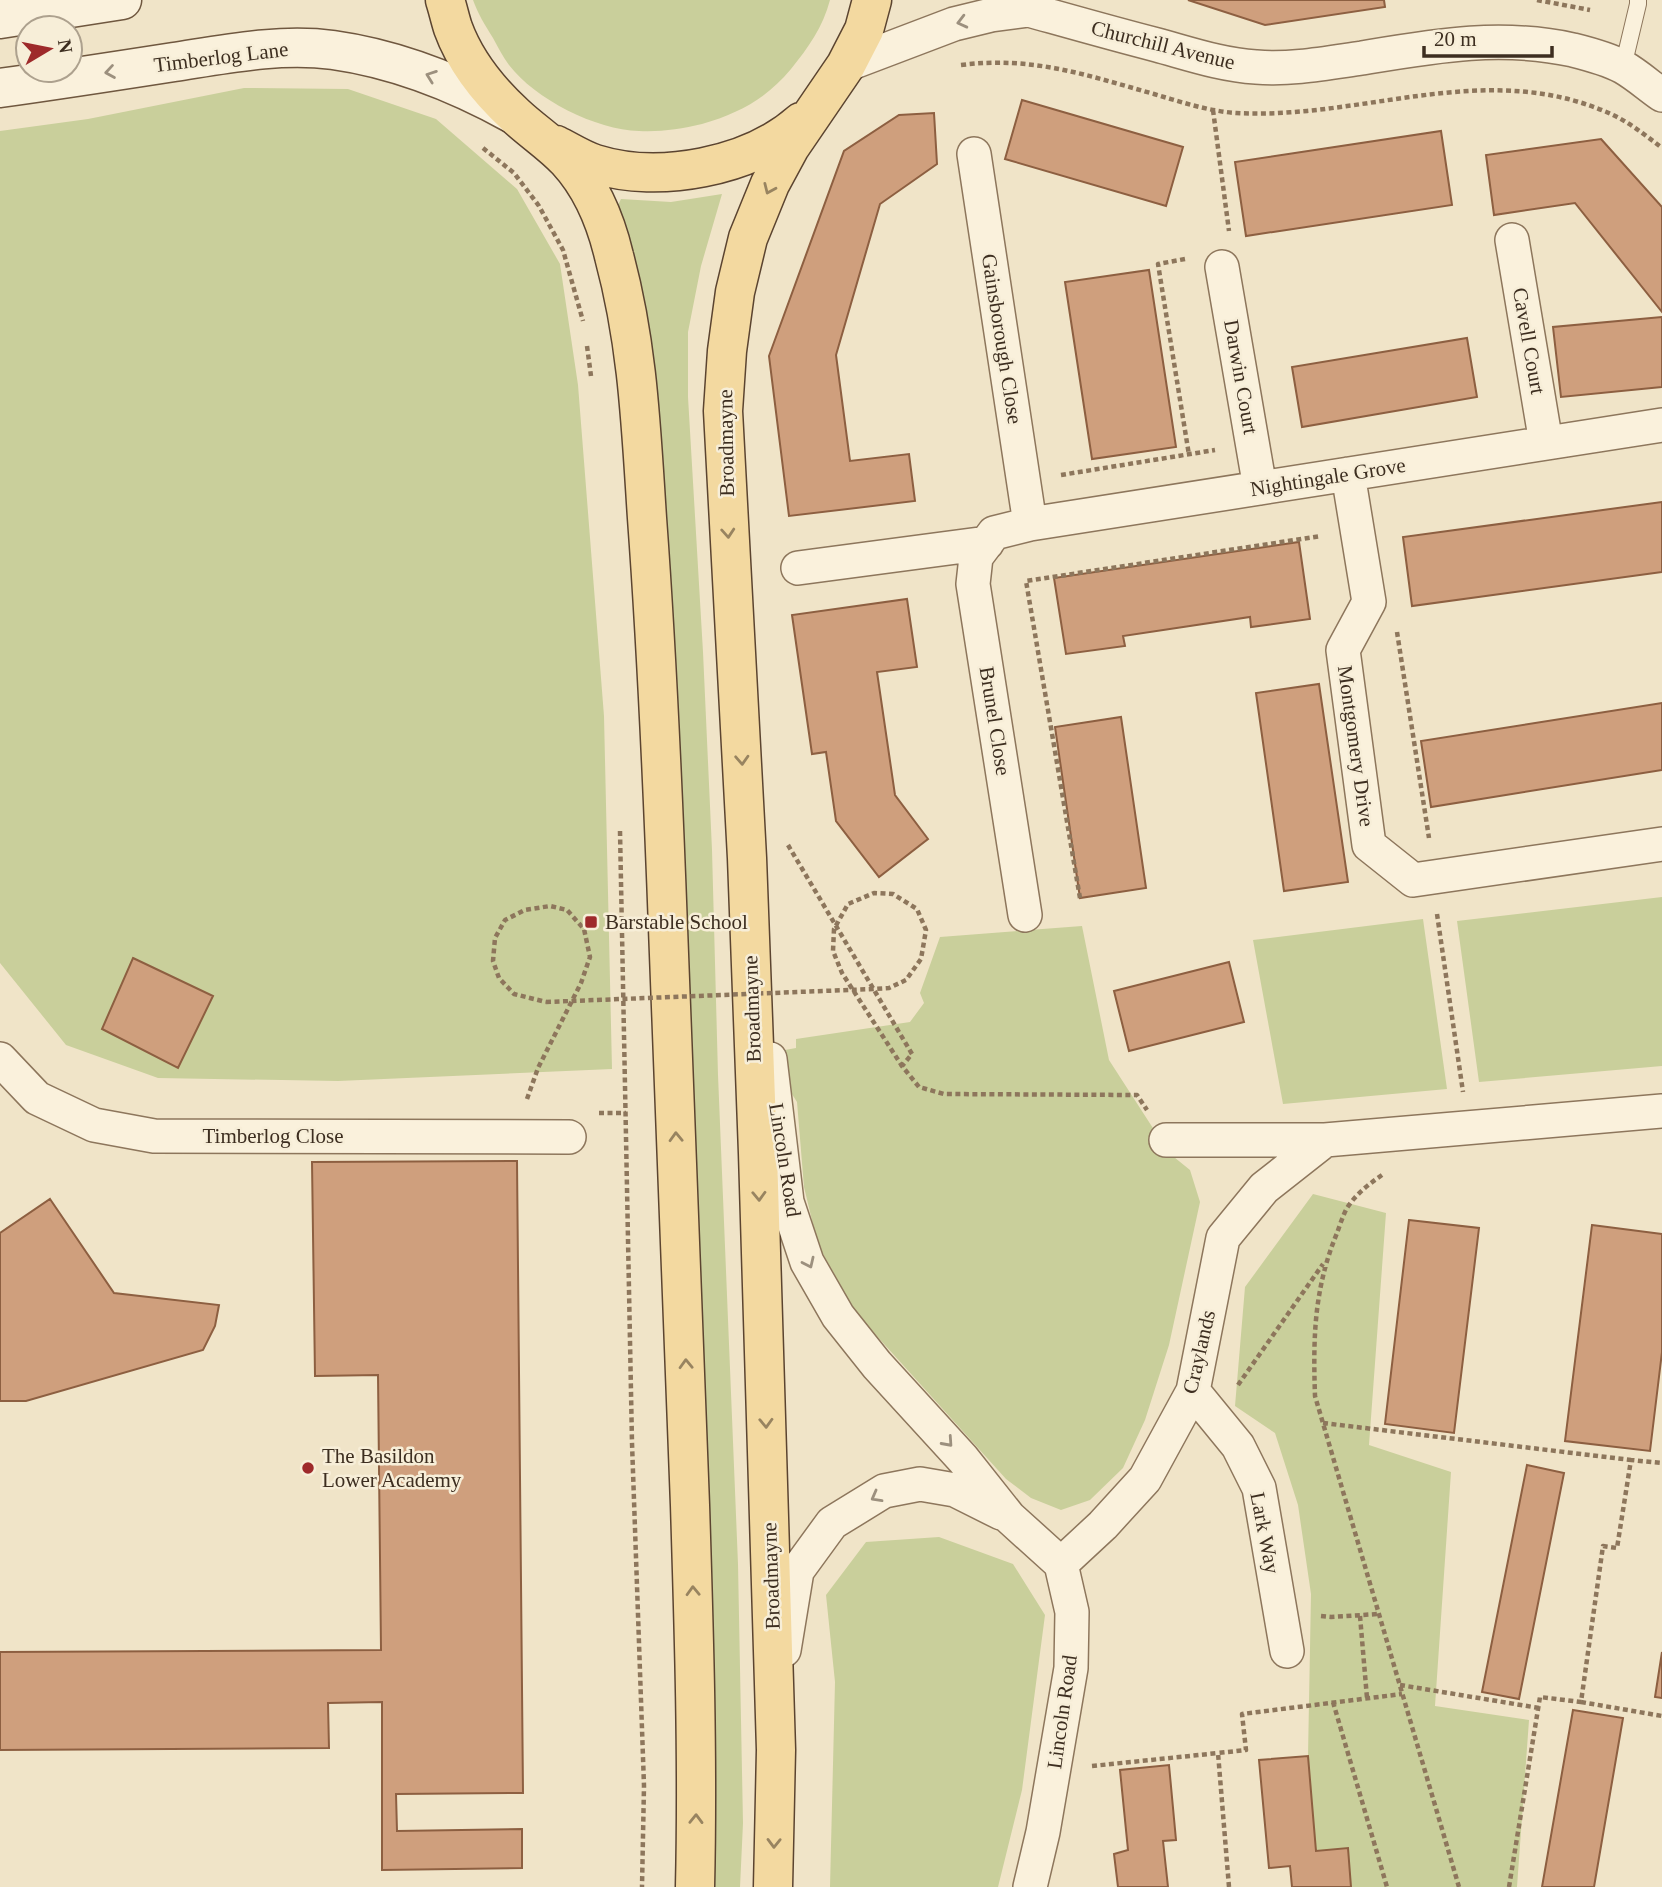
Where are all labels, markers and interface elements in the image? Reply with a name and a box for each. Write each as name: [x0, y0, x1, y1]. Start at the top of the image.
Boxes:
north arrow: [14, 14, 84, 84]
one-way arrow: [956, 14, 968, 28]
scale bar: [1424, 14, 1552, 58]
street label: Churchill Avenue: [1089, 16, 1237, 74]
text: 20 m: [1434, 27, 1477, 51]
street label: Timberlog Lane: [152, 37, 290, 77]
text: N: [54, 38, 77, 55]
one-way arrow: [105, 64, 116, 79]
one-way arrow: [425, 70, 437, 84]
one-way arrow: [763, 182, 777, 195]
street label: Gainsborough Close: [977, 252, 1027, 426]
street label: Cavell Court: [1508, 286, 1550, 396]
street label: Darwin Court: [1219, 318, 1263, 436]
street label: Broadmayne: [713, 389, 739, 497]
street label: Nightingale Grove: [1249, 453, 1407, 501]
one-way arrow: [720, 528, 735, 539]
street label: Montgomery Drive: [1333, 664, 1379, 828]
street label: Brunel Close: [975, 665, 1015, 777]
one-way arrow: [734, 755, 749, 766]
place label: Barstable School: [605, 910, 748, 934]
marker: Barstable School: [583, 914, 599, 930]
street label: Broadmayne: [738, 955, 766, 1063]
street label: Lincoln Road: [764, 1101, 806, 1219]
street label: Timberlog Close: [203, 1124, 344, 1148]
one-way arrow: [669, 1131, 684, 1142]
one-way arrow: [751, 1191, 767, 1201]
one-way arrow: [801, 1256, 815, 1268]
street label: Craylands: [1178, 1308, 1220, 1396]
one-way arrow: [678, 1358, 694, 1369]
one-way arrow: [758, 1418, 773, 1429]
one-way arrow: [939, 1434, 952, 1447]
place label: The Basildon Lower Academy: [322, 1444, 462, 1492]
marker: The Basildon Lower Academy: [300, 1460, 316, 1476]
one-way arrow: [871, 1489, 884, 1502]
street label: Lark Way: [1245, 1490, 1285, 1576]
street label: Broadmayne: [757, 1522, 785, 1630]
one-way arrow: [685, 1586, 701, 1596]
street label: Lincoln Road: [1042, 1653, 1082, 1771]
one-way arrow: [688, 1813, 704, 1824]
one-way arrow: [766, 1838, 781, 1849]

